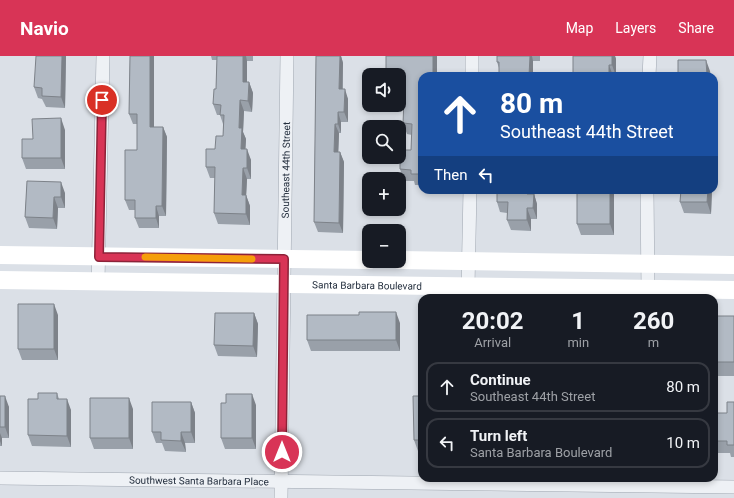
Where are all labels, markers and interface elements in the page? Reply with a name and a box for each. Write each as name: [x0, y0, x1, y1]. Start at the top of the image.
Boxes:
text: Navio: [20, 17, 69, 40]
text: Map: [566, 20, 593, 36]
text: Layers: [615, 20, 656, 36]
text: Share: [678, 20, 714, 36]
map controls: [362, 68, 406, 268]
button: sound: [362, 68, 406, 112]
pin: [85, 83, 119, 117]
text: 80 m: [500, 87, 563, 120]
icon: ahead: [434, 88, 486, 140]
icon: arrive: [91, 89, 113, 111]
button: search: [362, 120, 406, 164]
text: Southeast 44th Street: [500, 121, 674, 142]
street label: Southeast 44th Street: [280, 122, 292, 218]
icon: left: [475, 164, 497, 186]
text: Then: [434, 166, 467, 184]
button: +: [362, 172, 406, 216]
button: −: [362, 224, 406, 268]
street label: Santa Barbara Boulevard: [312, 279, 422, 292]
text: 20:02: [462, 307, 524, 335]
text: 1: [571, 307, 585, 335]
text: 260: [633, 307, 674, 335]
text: Arrival: [474, 335, 511, 350]
text: min: [567, 335, 589, 350]
text: m: [648, 335, 659, 350]
text: Continue: [470, 371, 531, 389]
icon: ahead: [436, 376, 458, 398]
text: 80 m: [666, 378, 700, 396]
text: Southeast 44th Street: [470, 389, 595, 404]
text: Turn left: [470, 427, 527, 445]
position arrow: [261, 431, 303, 473]
icon: left: [436, 432, 458, 454]
text: 10 m: [666, 434, 700, 452]
text: Santa Barbara Boulevard: [470, 445, 612, 460]
street label: Southwest Santa Barbara Place: [129, 475, 269, 487]

